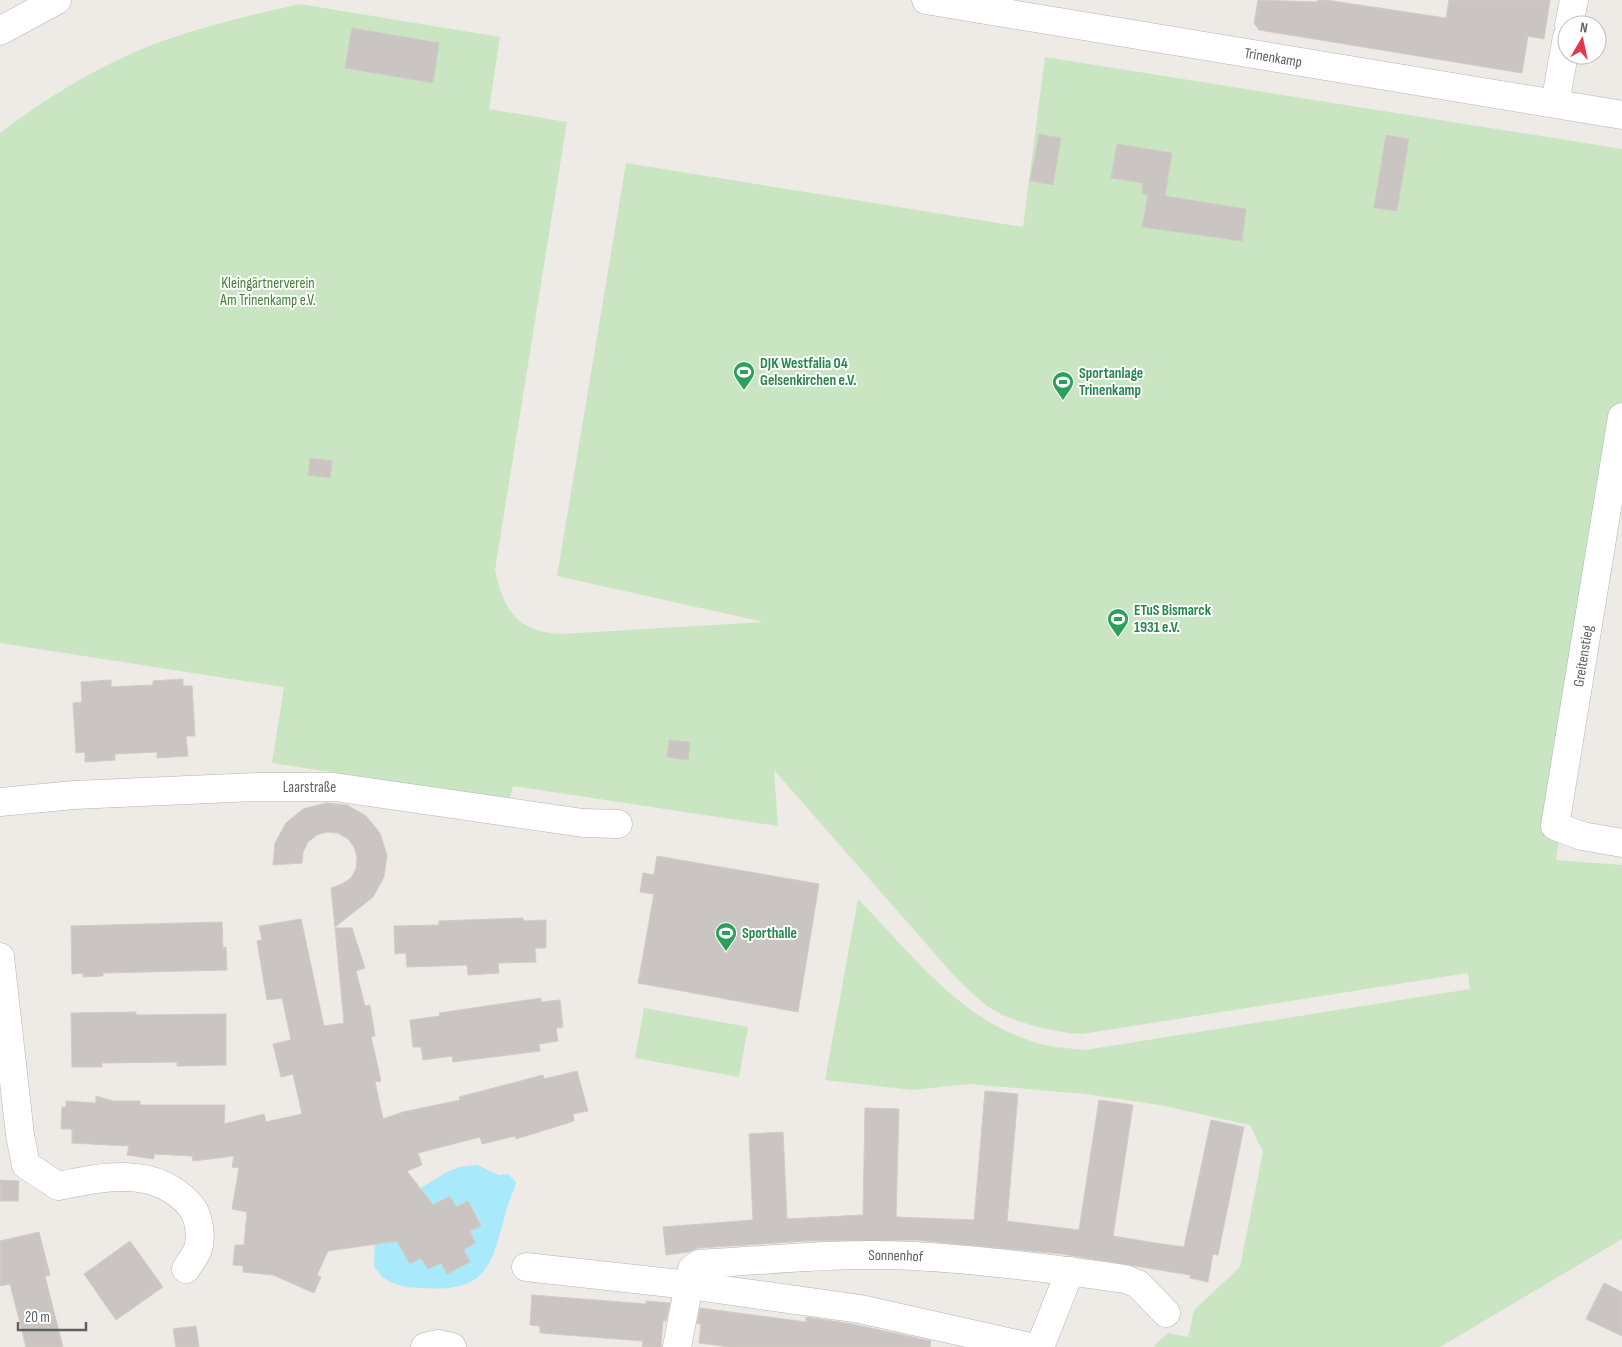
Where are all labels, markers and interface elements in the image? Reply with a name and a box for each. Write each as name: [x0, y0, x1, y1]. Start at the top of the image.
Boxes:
north arrow: [1557, 15, 1607, 65]
text: N: [1579, 19, 1589, 37]
street label: Trinenkamp: [1243, 44, 1304, 72]
park label: Kleingärtnerverein Am Trinenkamp e.V.: [219, 274, 316, 310]
place label: DJK Westfalia 04 Gelsenkirchen e.V.: [760, 354, 856, 390]
sports icon: DJK Westfalia 04 Gelsenkirchen e.V.: [732, 360, 756, 391]
place label: Sportanlage Trinenkamp: [1079, 364, 1143, 400]
sports icon: Sportanlage Trinenkamp: [1051, 370, 1075, 401]
place label: ETuS Bismarck 1931 e.V.: [1134, 601, 1212, 637]
sports icon: ETuS Bismarck 1931 e.V.: [1106, 607, 1130, 638]
street label: Greitenstieg: [1569, 624, 1598, 688]
street label: Laarstraße: [283, 778, 336, 797]
sports icon: Sporthalle: [714, 921, 738, 952]
place label: Sporthalle: [742, 924, 797, 943]
street label: Sonnenhof: [868, 1246, 924, 1267]
scale bar: [18, 1300, 85, 1332]
text: 20 m: [25, 1308, 50, 1327]

